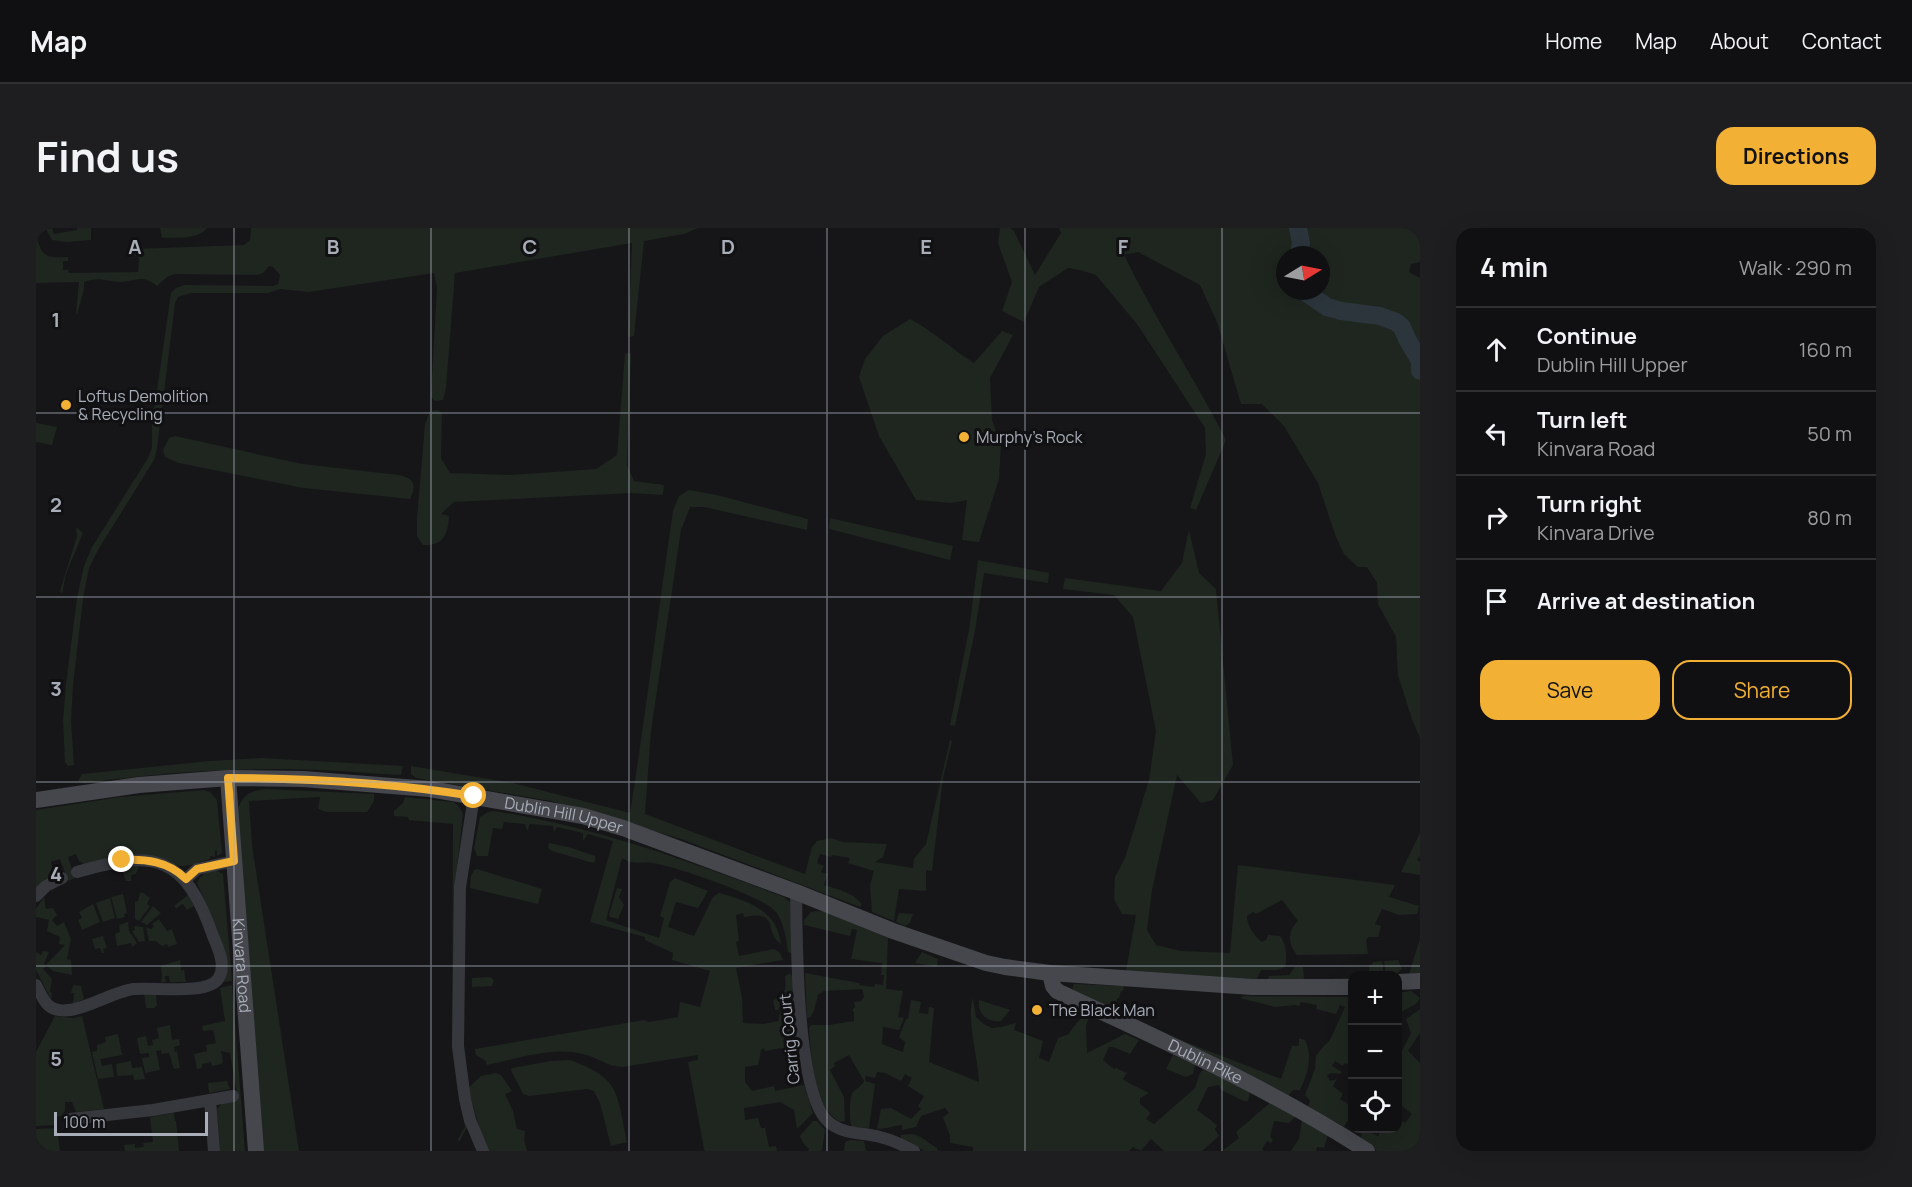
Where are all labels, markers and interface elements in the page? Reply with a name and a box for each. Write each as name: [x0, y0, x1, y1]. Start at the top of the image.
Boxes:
text: Map: [30, 22, 87, 60]
text: Home: [1545, 27, 1602, 55]
text: Map: [1635, 27, 1677, 55]
text: About: [1710, 27, 1769, 55]
text: Contact: [1802, 27, 1882, 55]
text: Find us: [36, 127, 179, 185]
button: Directions: [1716, 127, 1876, 185]
text: A: [128, 233, 142, 260]
text: B: [327, 233, 340, 260]
text: C: [523, 233, 537, 260]
text: D: [721, 233, 735, 260]
text: E: [920, 233, 932, 260]
text: F: [1118, 233, 1129, 260]
north arrow: [1276, 246, 1330, 300]
text: 4 min: [1480, 249, 1548, 285]
text: Walk · 290 m: [1739, 254, 1852, 281]
text: 1: [52, 306, 60, 333]
text: Continue: [1537, 321, 1637, 351]
icon: ahead: [1480, 333, 1513, 366]
text: 160 m: [1799, 336, 1852, 363]
text: Dublin Hill Upper: [1537, 351, 1688, 378]
place label: Loftus Demolition & Recycling: [78, 385, 208, 425]
marker: Loftus Demolition & Recycling: [59, 398, 73, 412]
text: Turn left: [1537, 405, 1627, 435]
icon: left: [1480, 417, 1513, 450]
text: 50 m: [1807, 420, 1852, 447]
place label: Murphy's Rock: [976, 426, 1083, 448]
marker: Murphy's Rock: [957, 430, 971, 444]
text: Kinvara Road: [1537, 435, 1655, 462]
text: Turn right: [1537, 489, 1642, 519]
text: 2: [50, 491, 62, 518]
icon: right: [1480, 501, 1513, 534]
text: 80 m: [1807, 504, 1852, 531]
text: Kinvara Drive: [1537, 519, 1655, 546]
icon: arrive: [1480, 585, 1513, 618]
text: Arrive at destination: [1537, 586, 1755, 616]
button: Save: [1480, 660, 1660, 720]
button: Share: [1672, 660, 1852, 720]
text: 3: [50, 675, 62, 702]
route start: [460, 782, 486, 808]
street label: Dublin Hill Upper: [503, 791, 626, 838]
route end: [108, 846, 134, 872]
text: 4: [50, 860, 62, 887]
street label: Kinvara Road: [228, 917, 257, 1014]
map controls: [1348, 971, 1402, 1133]
button: +: [1348, 971, 1402, 1025]
street label: Carrig Court: [773, 993, 805, 1085]
place label: The Black Man: [1049, 999, 1155, 1021]
marker: The Black Man: [1030, 1003, 1044, 1017]
button: −: [1348, 1025, 1402, 1079]
street label: Dublin Pike: [1165, 1034, 1246, 1089]
text: 5: [50, 1045, 62, 1072]
button: locate: [1348, 1079, 1402, 1133]
scale bar: [54, 1109, 208, 1136]
text: 100 m: [63, 1111, 106, 1133]

